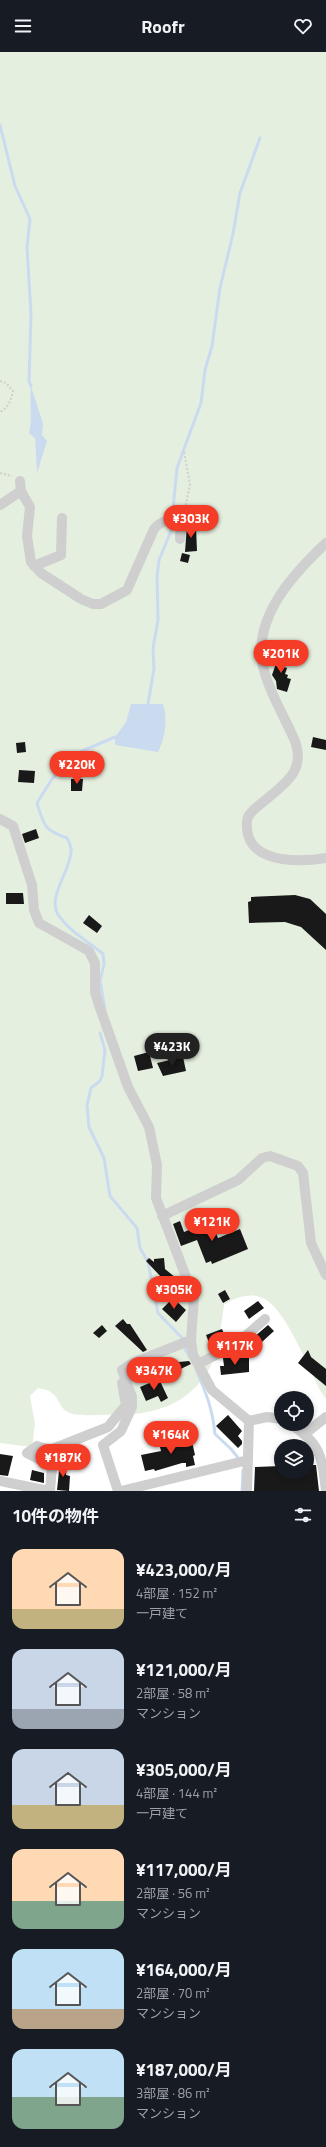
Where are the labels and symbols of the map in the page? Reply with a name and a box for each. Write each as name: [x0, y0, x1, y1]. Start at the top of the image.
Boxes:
pin: ¥303K: [163, 505, 219, 539]
pin: ¥201K: [253, 640, 309, 674]
pin: ¥220K: [49, 751, 105, 785]
pin: ¥423K: [144, 1033, 200, 1067]
pin: ¥121K: [184, 1208, 240, 1242]
pin: ¥305K: [146, 1276, 202, 1310]
pin: ¥117K: [207, 1332, 263, 1366]
pin: ¥347K: [126, 1357, 182, 1391]
pin: ¥164K: [143, 1421, 199, 1455]
pin: ¥187K: [35, 1444, 91, 1478]

